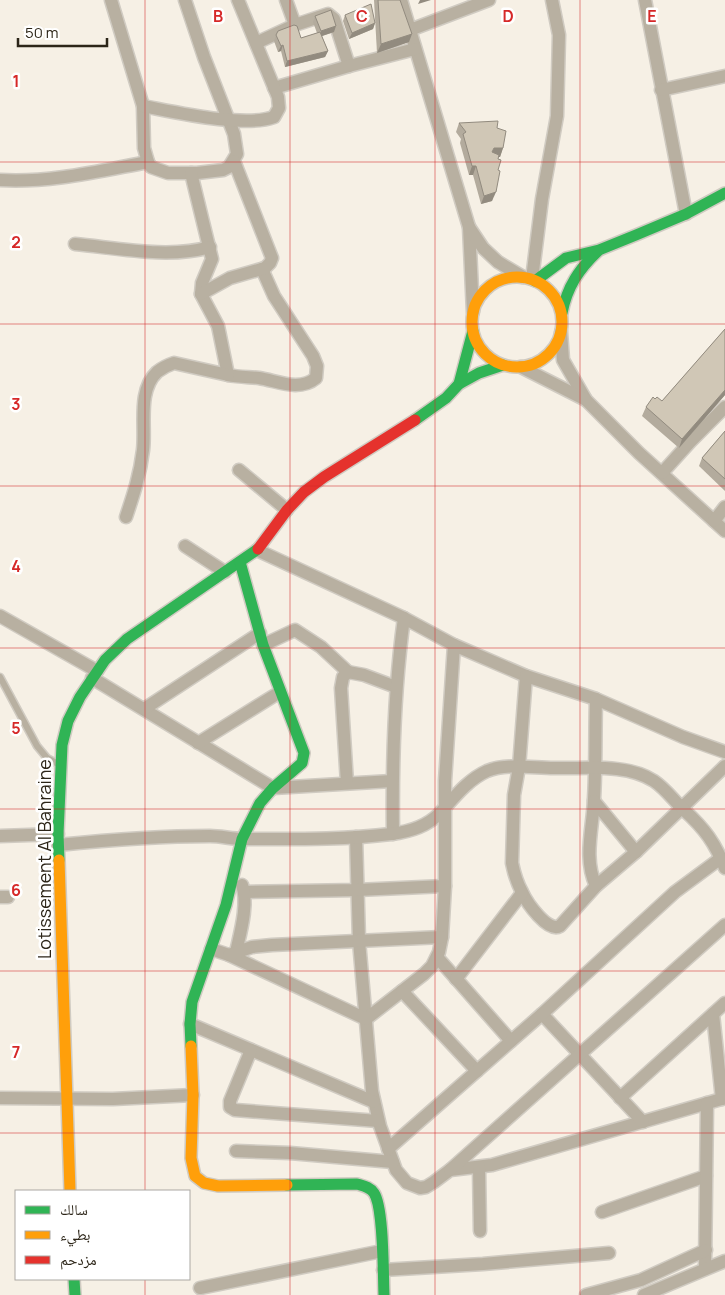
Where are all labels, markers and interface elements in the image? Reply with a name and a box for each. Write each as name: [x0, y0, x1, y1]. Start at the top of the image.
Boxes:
text: B: [213, 5, 223, 27]
text: C: [356, 5, 368, 27]
text: D: [502, 5, 514, 27]
text: E: [647, 5, 657, 27]
scale bar: [18, 15, 106, 47]
text: 50 m: [25, 22, 59, 43]
text: 1: [12, 70, 20, 92]
text: 2: [11, 231, 21, 253]
text: 3: [11, 393, 21, 415]
text: 4: [11, 555, 21, 577]
text: 5: [11, 717, 21, 739]
street label: Lotissement Al Bahraine: [32, 759, 56, 959]
text: 6: [11, 879, 21, 901]
text: 7: [12, 1041, 20, 1063]
legend: [15, 1190, 190, 1280]
text: سالك: [60, 1199, 88, 1220]
text: بطيء: [60, 1224, 90, 1247]
text: مزدحم: [60, 1249, 97, 1270]

